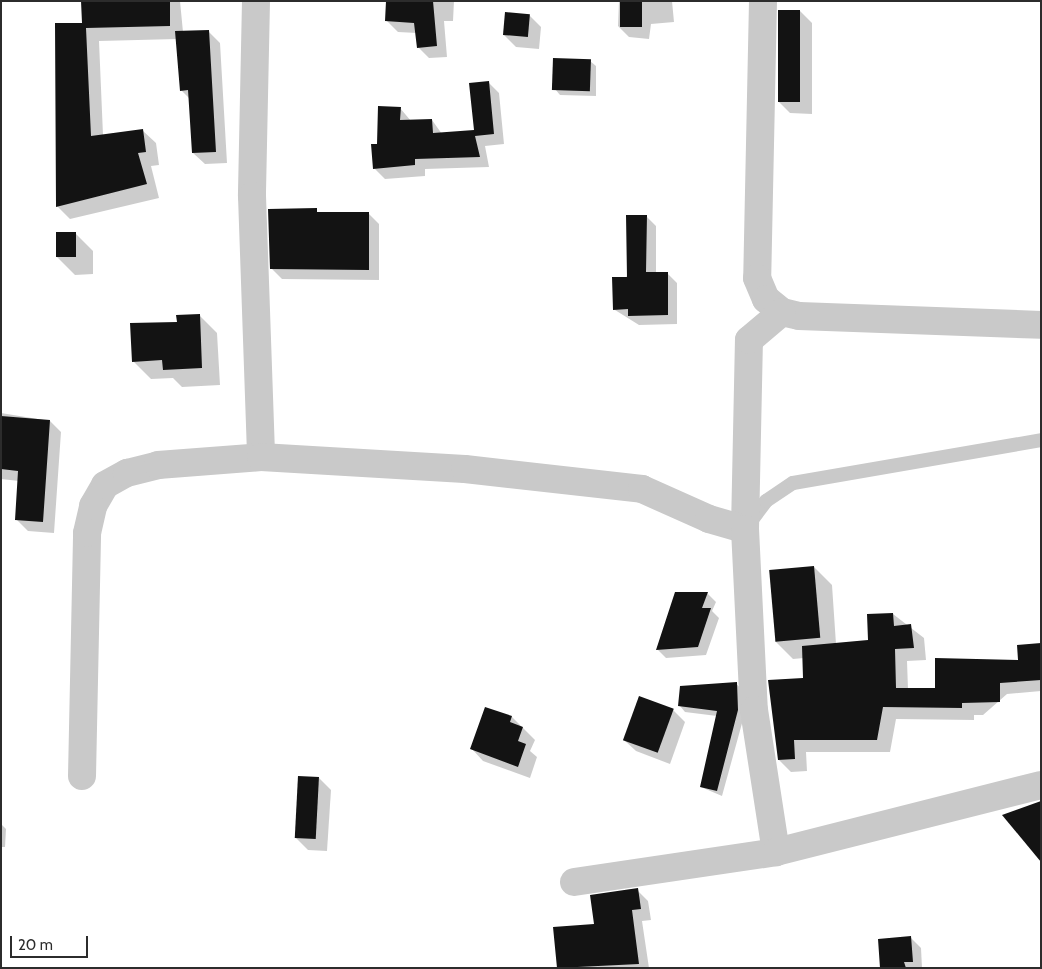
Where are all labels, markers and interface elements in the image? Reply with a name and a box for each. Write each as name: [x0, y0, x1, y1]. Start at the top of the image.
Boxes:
scale bar: [12, 926, 90, 958]
text: 20 m: [18, 936, 53, 954]

